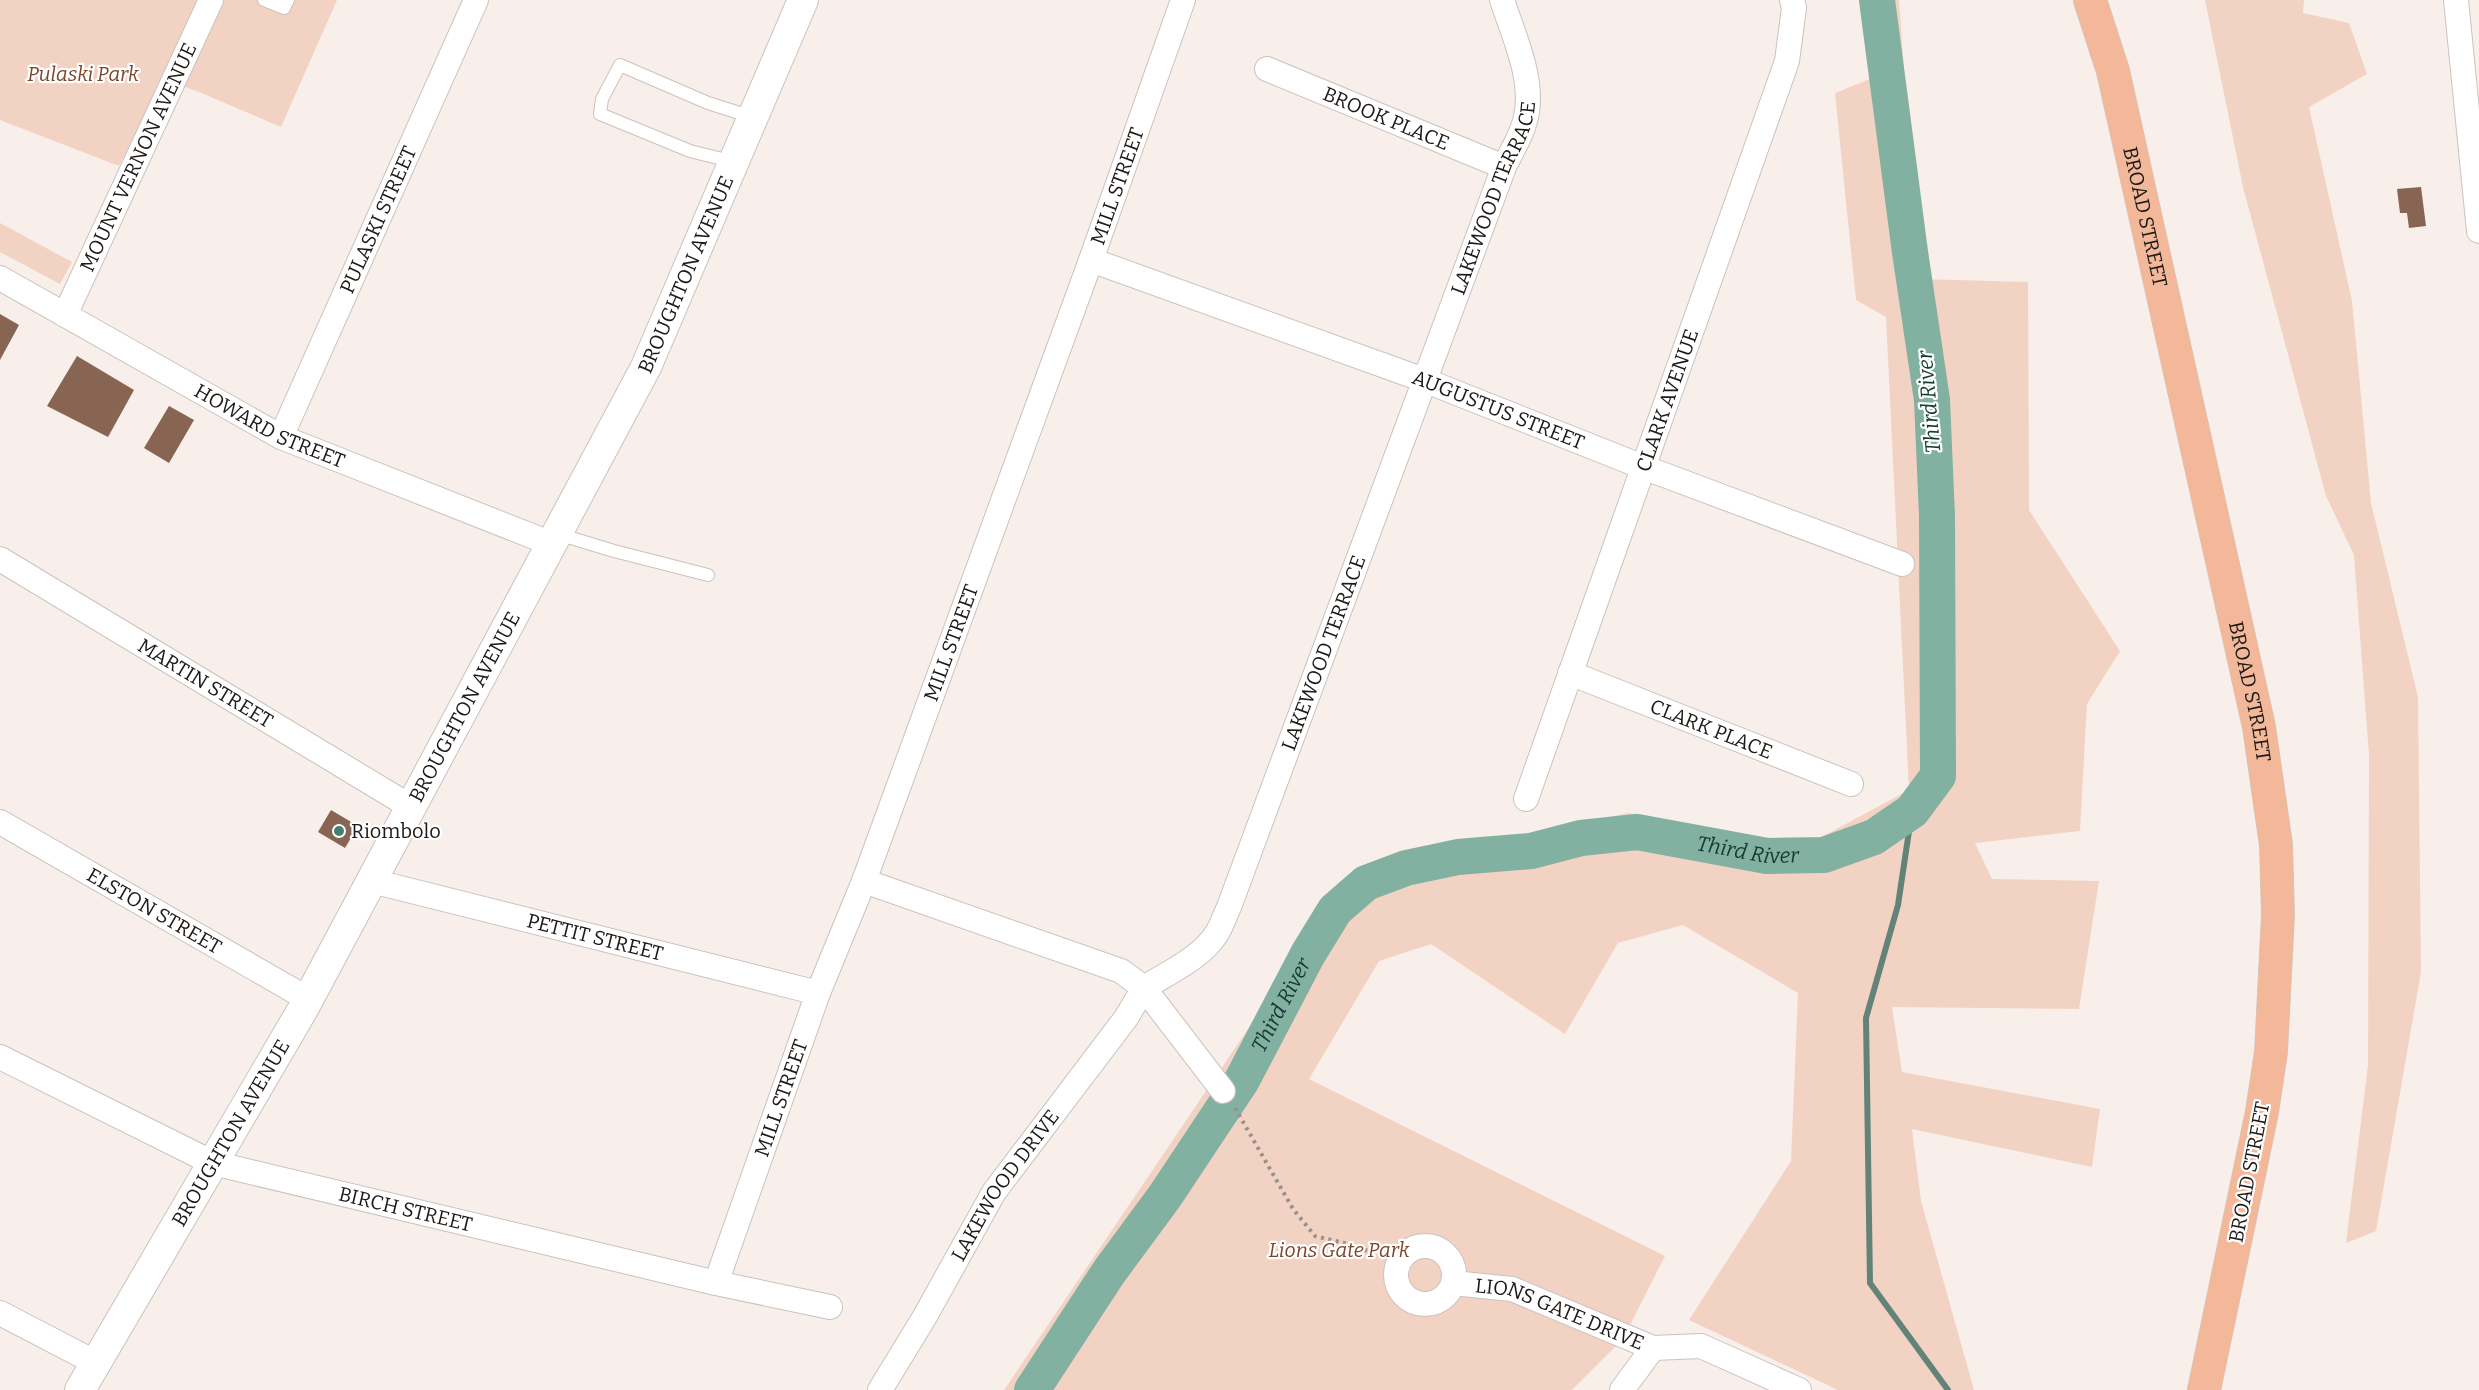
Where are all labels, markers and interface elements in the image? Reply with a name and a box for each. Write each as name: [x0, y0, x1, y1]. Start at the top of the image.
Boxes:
street label: MOUNT VERNON AVENUE: [75, 39, 201, 275]
park label: Pulaski Park: [27, 62, 139, 86]
street label: BROOK PLACE: [1320, 82, 1453, 155]
street label: LAKEWOOD TERRACE: [1446, 100, 1540, 298]
street label: MILL STREET: [1085, 124, 1149, 248]
street label: PULASKI STREET: [335, 142, 421, 297]
street label: BROAD STREET: [2118, 144, 2173, 290]
street label: BROUGHTON AVENUE: [633, 172, 738, 377]
street label: CLARK AVENUE: [1631, 326, 1703, 475]
water label: Third River: [1911, 348, 1946, 454]
street label: AUGUSTUS STREET: [1409, 365, 1588, 455]
street label: HOWARD STREET: [190, 379, 349, 473]
street label: LAKEWOOD TERRACE: [1276, 552, 1371, 754]
street label: MILL STREET: [919, 581, 983, 705]
street label: BROUGHTON AVENUE: [404, 608, 525, 806]
street label: BROAD STREET: [2224, 619, 2276, 763]
street label: MARTIN STREET: [134, 633, 278, 733]
street label: CLARK PLACE: [1647, 694, 1776, 764]
place label: Riombolo: [351, 819, 441, 843]
marker: Riombolo: [332, 824, 346, 838]
water label: Third River: [1695, 830, 1800, 869]
street label: ELSTON STREET: [83, 863, 226, 959]
street label: PETTIT STREET: [525, 908, 666, 966]
water label: Third River: [1246, 952, 1317, 1057]
street label: BROUGHTON AVENUE: [167, 1035, 295, 1231]
street label: MILL STREET: [749, 1036, 813, 1160]
street label: BROAD STREET: [2224, 1099, 2274, 1244]
street label: LAKEWOOD DRIVE: [946, 1105, 1064, 1265]
street label: BIRCH STREET: [336, 1181, 475, 1237]
park label: Lions Gate Park: [1268, 1238, 1410, 1262]
street label: LIONS GATE DRIVE: [1474, 1273, 1648, 1355]

